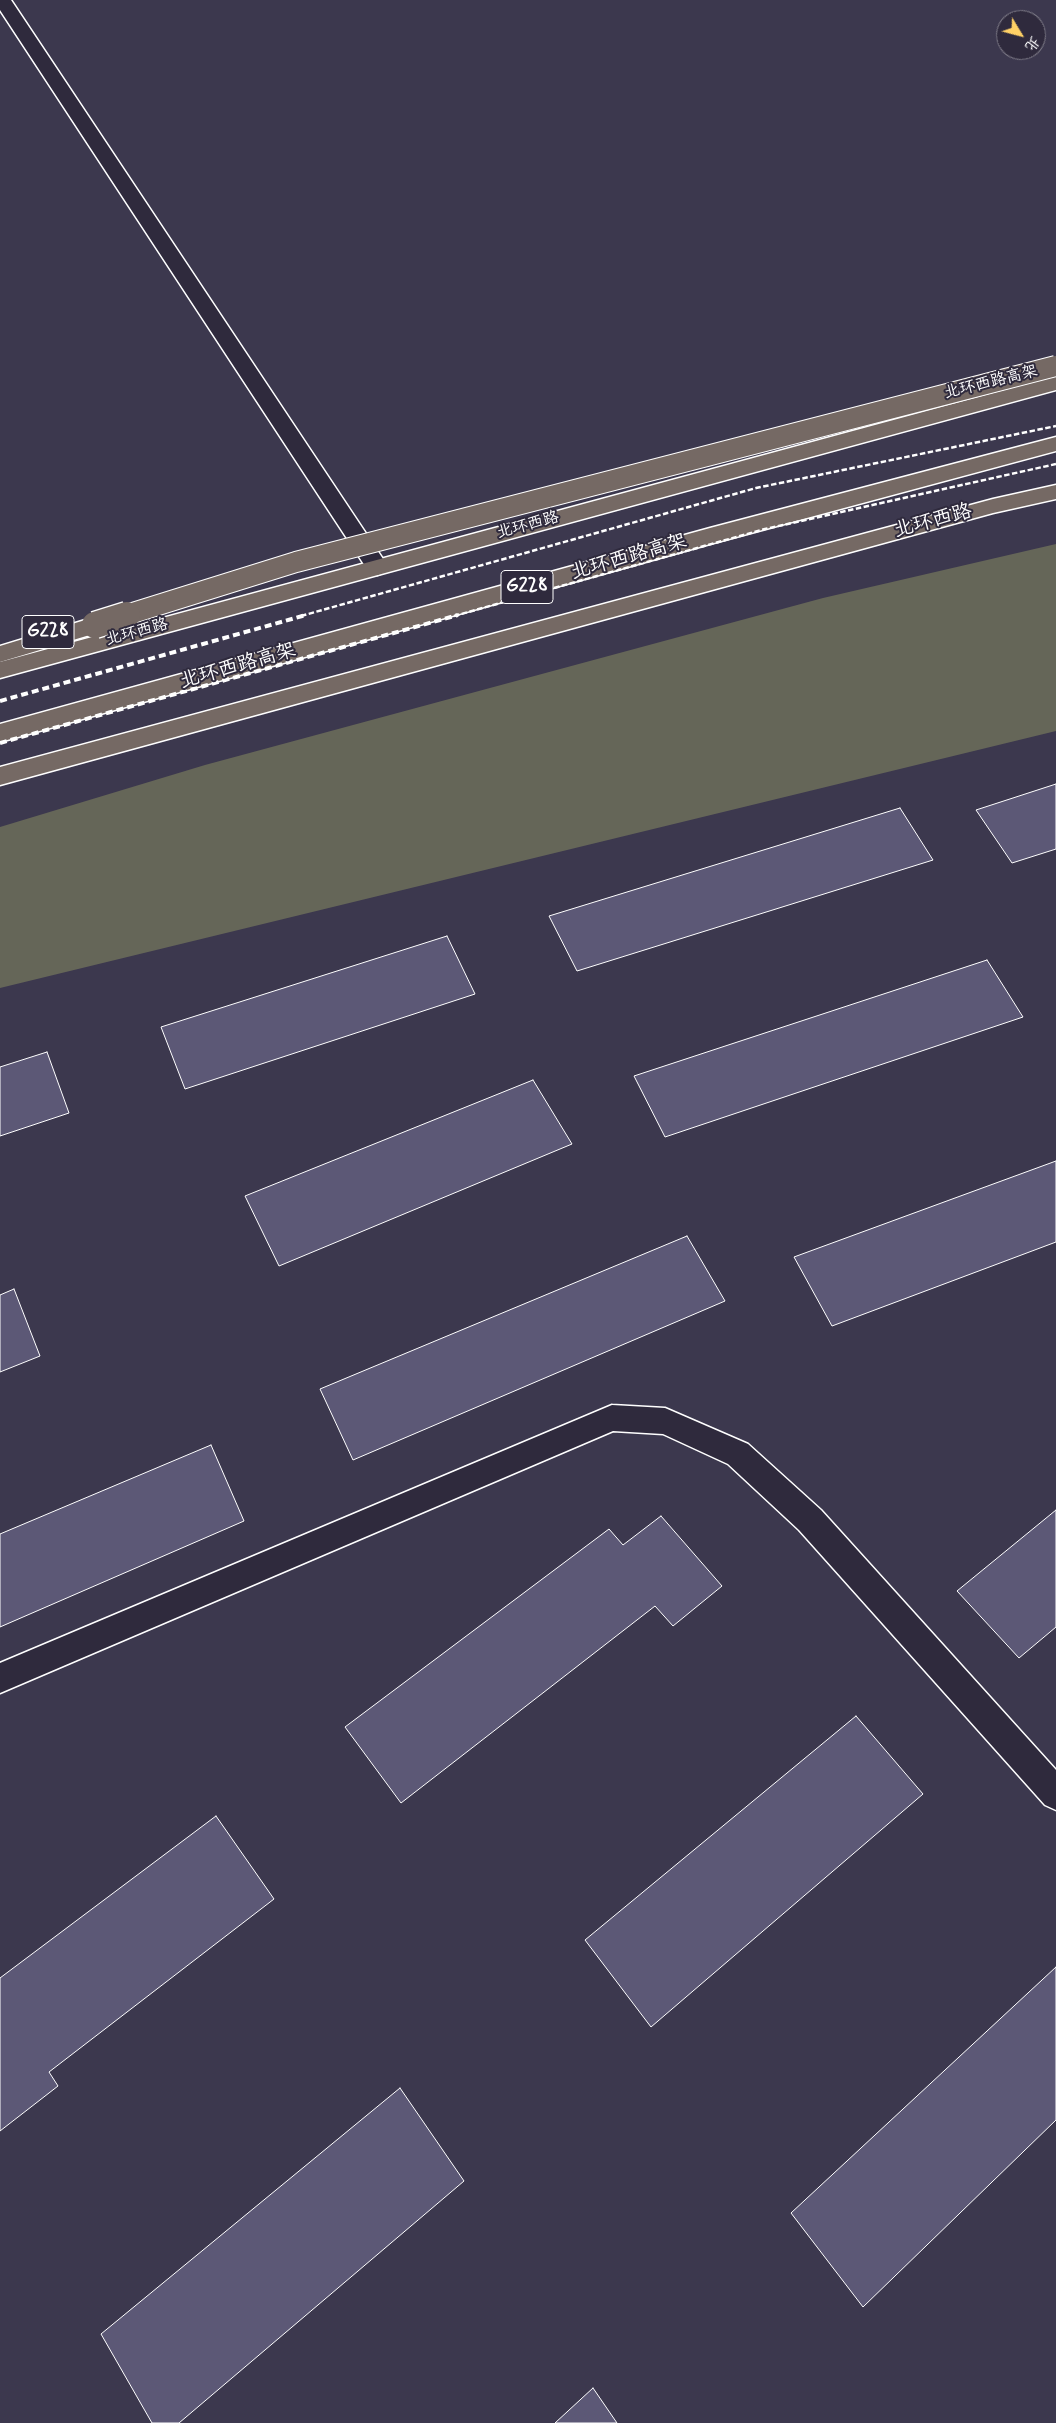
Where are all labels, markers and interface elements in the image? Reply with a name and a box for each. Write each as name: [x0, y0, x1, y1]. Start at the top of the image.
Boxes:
north arrow: [996, 10, 1046, 60]
text: 北: [1021, 32, 1044, 54]
street label: 北环西路高架: [942, 362, 1040, 404]
street label: 北环西路: [891, 500, 975, 544]
street label: 北环西路: [495, 508, 561, 544]
street label: 北环西路高架: [568, 530, 690, 586]
road number: G228: [501, 570, 553, 604]
street label: 北环西路: [104, 615, 170, 651]
road number: G228: [22, 616, 74, 649]
street label: 北环西路高架: [177, 639, 299, 695]

